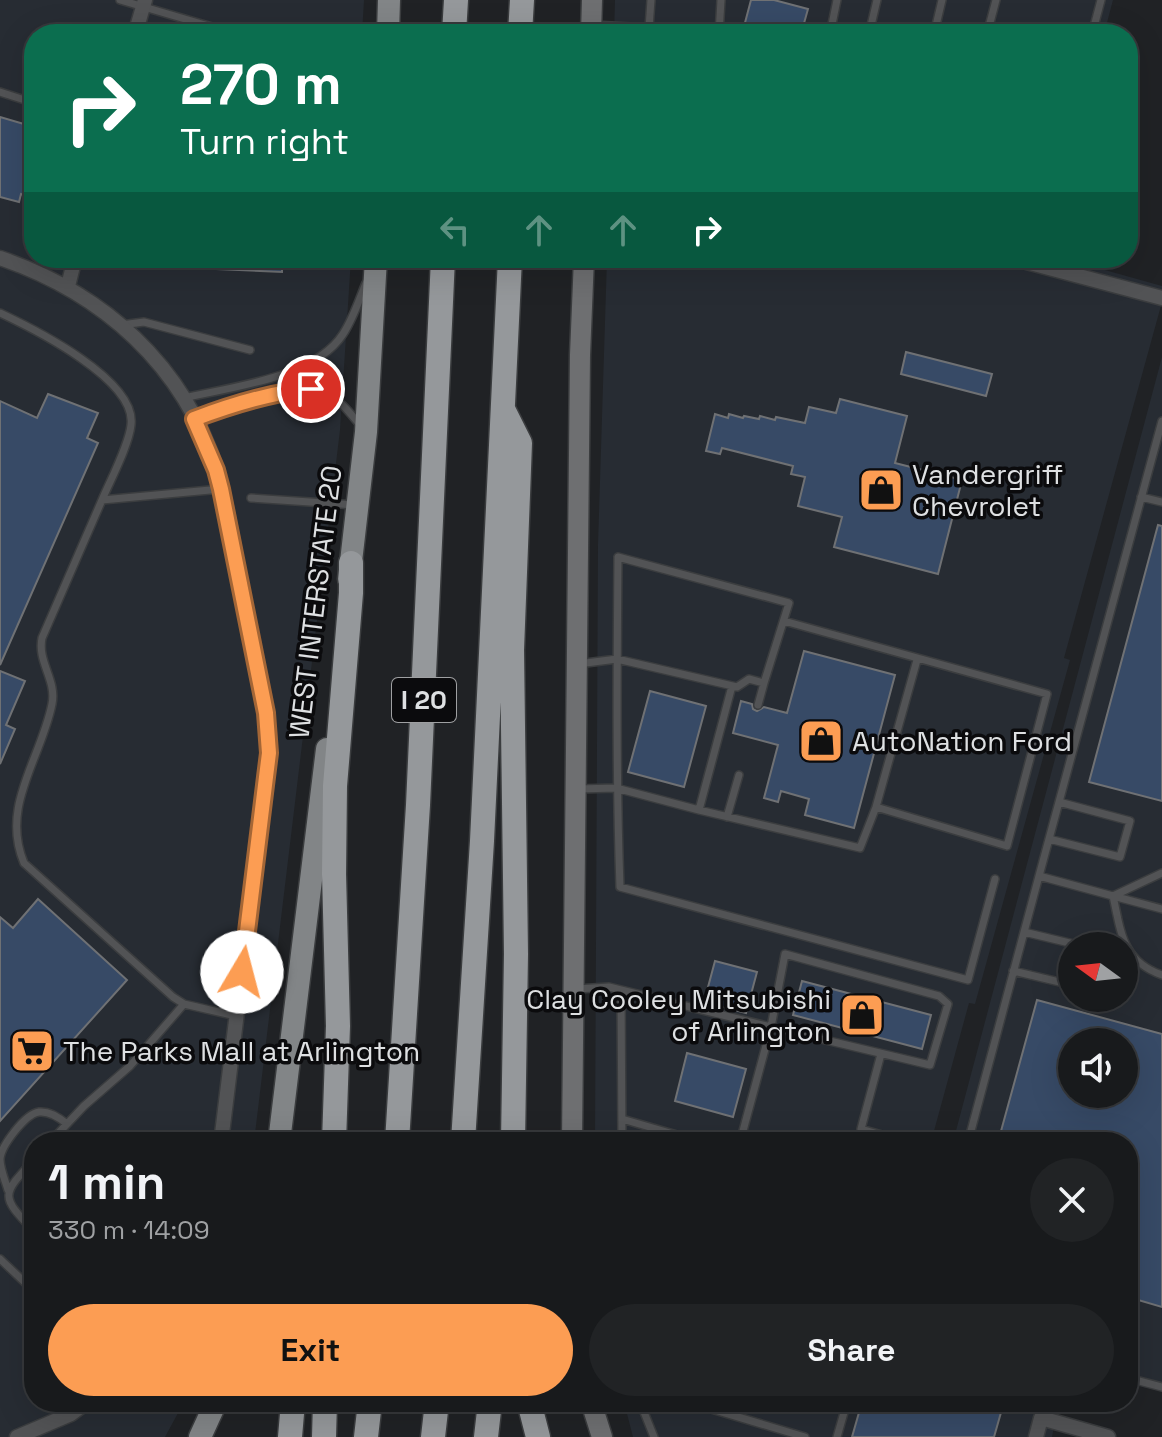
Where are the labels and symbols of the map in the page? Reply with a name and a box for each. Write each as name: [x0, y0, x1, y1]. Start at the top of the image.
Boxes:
pin: [277, 355, 345, 423]
place label: Vandergriff Chevrolet: [912, 456, 1063, 524]
street label: WEST INTERSTATE 20: [280, 463, 350, 741]
shop icon: Vandergriff Chevrolet: [857, 466, 905, 514]
road number: I 20: [392, 678, 456, 722]
shop icon: AutoNation Ford: [797, 717, 845, 765]
place label: AutoNation Ford: [852, 723, 1072, 759]
position arrow: [200, 930, 284, 1014]
north arrow: [1058, 932, 1138, 1012]
place label: Clay Cooley Mitsubishi of Arlington: [526, 981, 831, 1049]
shop icon: Clay Cooley Mitsubishi of Arlington: [838, 991, 886, 1039]
supermarket icon: The Parks Mall at Arlington: [8, 1027, 56, 1075]
place label: The Parks Mall at Arlington: [63, 1033, 420, 1069]

